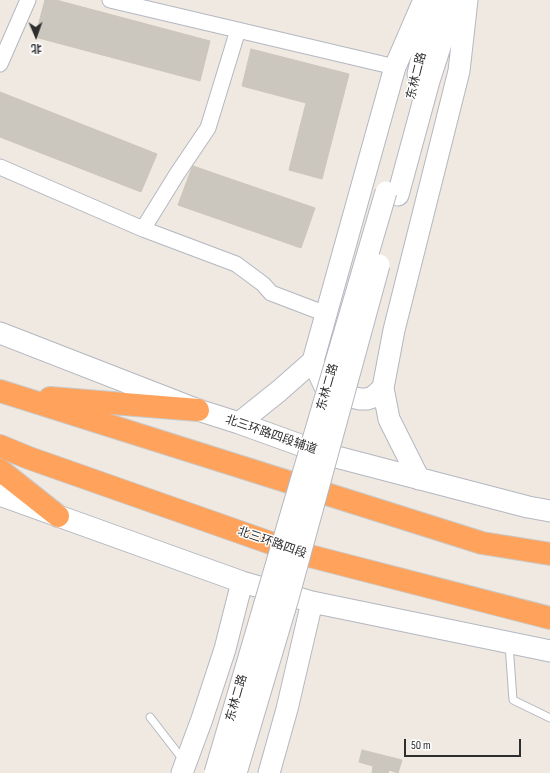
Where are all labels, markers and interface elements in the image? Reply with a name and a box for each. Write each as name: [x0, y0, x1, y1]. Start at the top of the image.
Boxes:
north arrow: [16, 16, 56, 56]
text: 北: [31, 42, 42, 55]
street label: 东林二路: [404, 51, 430, 101]
street label: 东林二路: [314, 362, 342, 412]
street label: 北三环路四段辅道: [223, 413, 319, 457]
street label: 北三环路四段: [236, 524, 308, 562]
street label: 东林二路: [223, 673, 251, 723]
scale bar: [406, 731, 523, 757]
text: 50 m: [411, 738, 431, 753]

